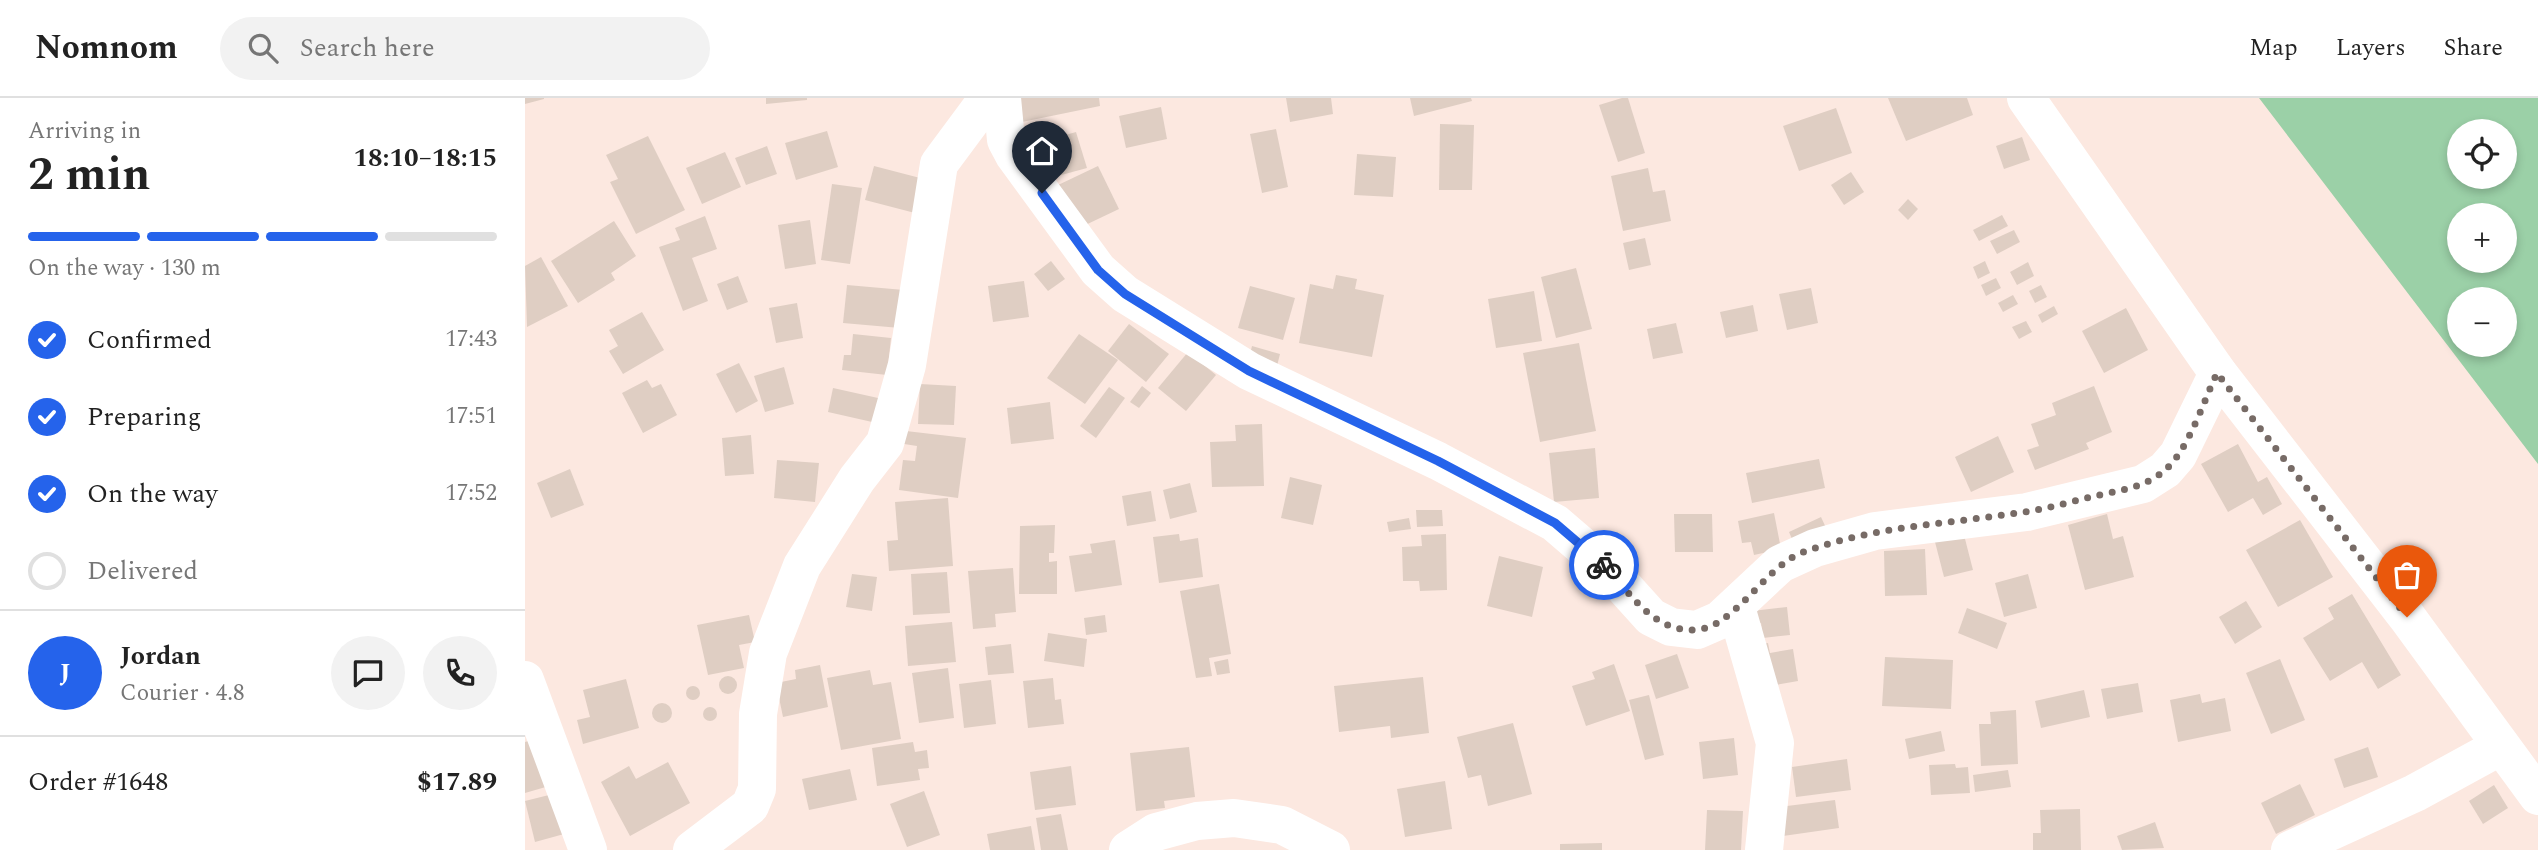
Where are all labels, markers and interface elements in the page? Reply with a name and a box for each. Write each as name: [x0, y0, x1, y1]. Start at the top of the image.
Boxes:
search box: [220, 17, 710, 80]
text: Nomnom: [35, 23, 178, 73]
text: Search here: [300, 28, 435, 68]
icon: search: [244, 29, 282, 67]
text: Map: [2249, 30, 2298, 66]
text: Layers: [2336, 30, 2406, 66]
text: Share: [2444, 30, 2503, 66]
text: Arriving in: [28, 114, 141, 149]
map controls: [2447, 119, 2517, 357]
button: locate: [2447, 119, 2517, 189]
pin: [1012, 121, 1072, 193]
icon: home: [1023, 132, 1061, 170]
text: 18:10–18:15: [353, 138, 497, 178]
text: 2 min: [28, 140, 150, 210]
button: +: [2447, 203, 2517, 273]
text: On the way · 130 m: [28, 251, 221, 286]
button: −: [2447, 287, 2517, 357]
text: Confirmed: [87, 320, 212, 360]
icon: check: [28, 321, 66, 359]
text: 17:43: [445, 322, 497, 357]
text: Preparing: [87, 397, 201, 437]
icon: check: [28, 398, 66, 436]
text: 17:51: [445, 399, 497, 434]
text: On the way: [87, 474, 218, 514]
icon: check: [28, 475, 66, 513]
text: 17:52: [445, 476, 497, 511]
courier: [1569, 530, 1639, 600]
pin: [2377, 545, 2437, 617]
icon: bike: [1585, 546, 1623, 584]
text: Delivered: [87, 551, 198, 591]
icon: bag: [2388, 556, 2426, 594]
text: Jordan: [120, 636, 201, 676]
button: chat: [331, 636, 405, 710]
button: phone: [423, 636, 497, 710]
text: J: [59, 653, 71, 693]
text: Courier · 4.8: [120, 676, 245, 711]
text: Order #1648: [28, 762, 168, 802]
text: $17.89: [417, 762, 497, 802]

